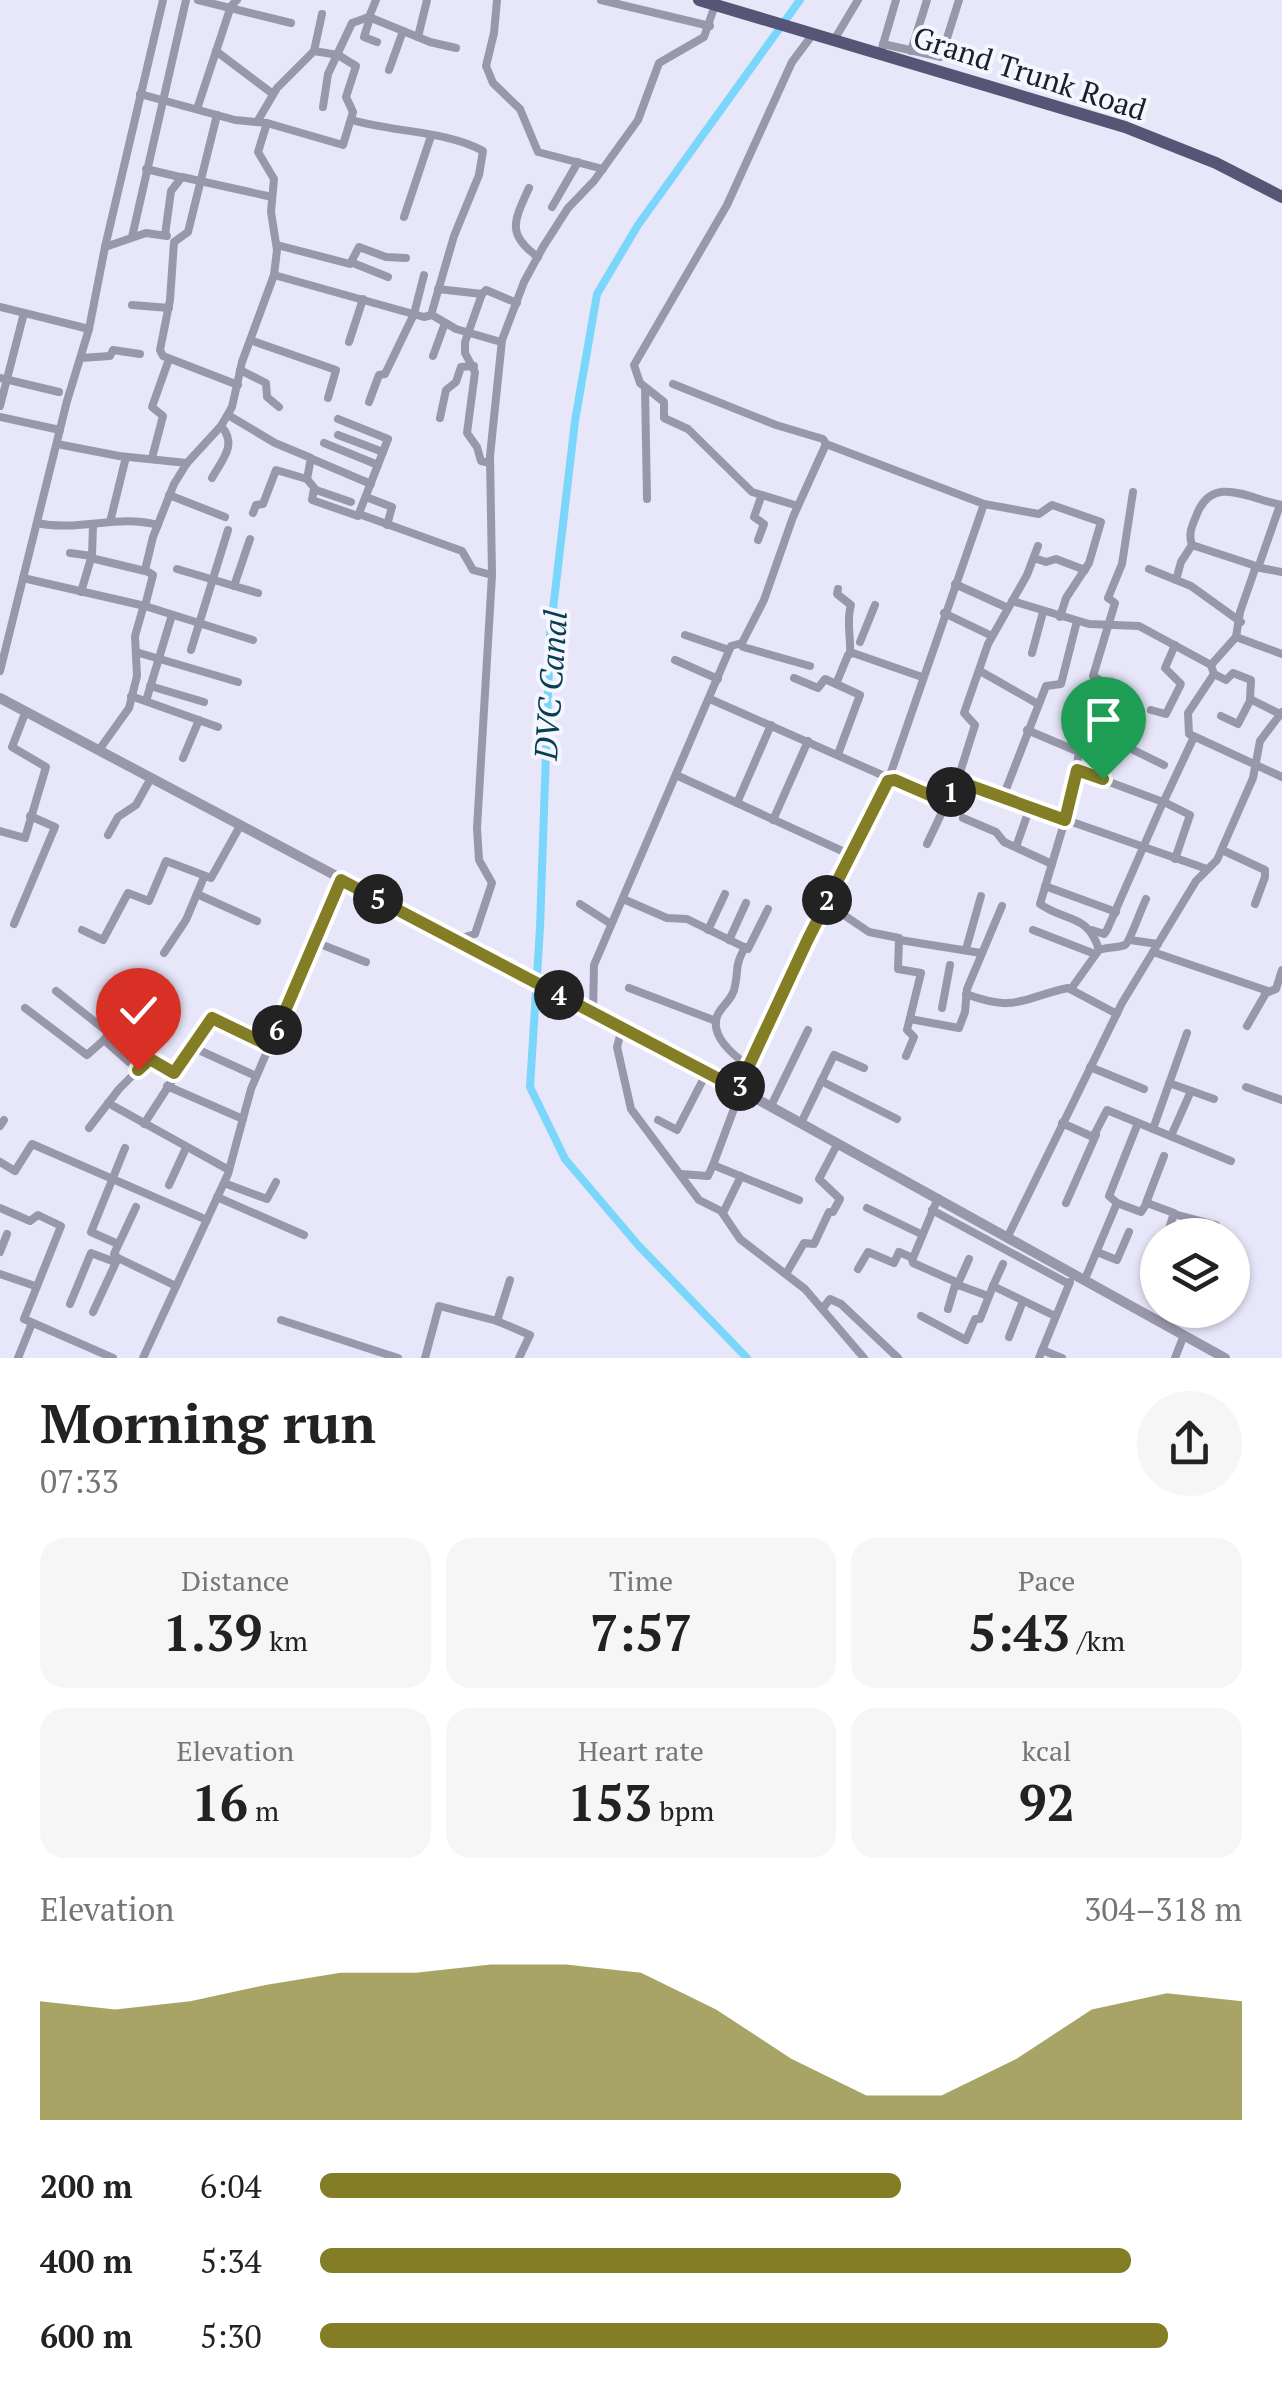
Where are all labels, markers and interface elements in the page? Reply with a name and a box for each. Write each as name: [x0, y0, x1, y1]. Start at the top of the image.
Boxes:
street label: Grand Trunk Road: [908, 16, 1152, 130]
water label: DVC Canal: [524, 609, 576, 762]
pin: [1061, 677, 1146, 780]
icon: arrive: [1076, 692, 1131, 747]
pin: 1: [926, 767, 976, 817]
text: 1: [943, 773, 959, 810]
pin: 5: [353, 874, 403, 924]
pin: 2: [802, 875, 852, 925]
text: 5: [370, 880, 386, 917]
text: 2: [819, 881, 835, 918]
pin: [96, 968, 181, 1071]
pin: 4: [534, 970, 584, 1020]
text: 4: [551, 976, 567, 1013]
icon: check: [111, 983, 166, 1038]
pin: 6: [252, 1005, 302, 1055]
text: 6: [269, 1011, 285, 1048]
pin: 3: [715, 1061, 765, 1111]
text: 3: [732, 1067, 748, 1104]
map controls: [1140, 1218, 1250, 1328]
button: layers: [1140, 1218, 1250, 1328]
text: Morning run: [40, 1386, 376, 1459]
button: share: [1137, 1391, 1242, 1496]
text: 07:33: [40, 1460, 119, 1502]
text: Distance: [181, 1562, 289, 1599]
text: Time: [609, 1562, 673, 1599]
text: Pace: [1018, 1562, 1075, 1599]
text: 1.39: [163, 1599, 262, 1665]
text: 7:57: [590, 1599, 692, 1665]
text: 5:43: [968, 1599, 1070, 1665]
text: km: [262, 1622, 308, 1659]
text: /km: [1070, 1622, 1125, 1659]
text: Elevation: [177, 1732, 294, 1769]
text: Heart rate: [578, 1732, 704, 1769]
text: kcal: [1022, 1732, 1072, 1769]
text: 16: [192, 1769, 248, 1835]
text: 153: [568, 1769, 652, 1835]
text: 92: [1018, 1769, 1075, 1835]
text: m: [248, 1792, 279, 1829]
text: bpm: [652, 1792, 714, 1829]
text: Elevation: [40, 1888, 174, 1930]
text: 304–318 m: [1084, 1888, 1242, 1930]
text: 200 m: [40, 2165, 132, 2207]
text: 6:04: [200, 2165, 262, 2207]
text: 400 m: [40, 2240, 132, 2282]
text: 5:34: [200, 2240, 262, 2282]
text: 600 m: [40, 2315, 132, 2357]
text: 5:30: [200, 2315, 262, 2357]

